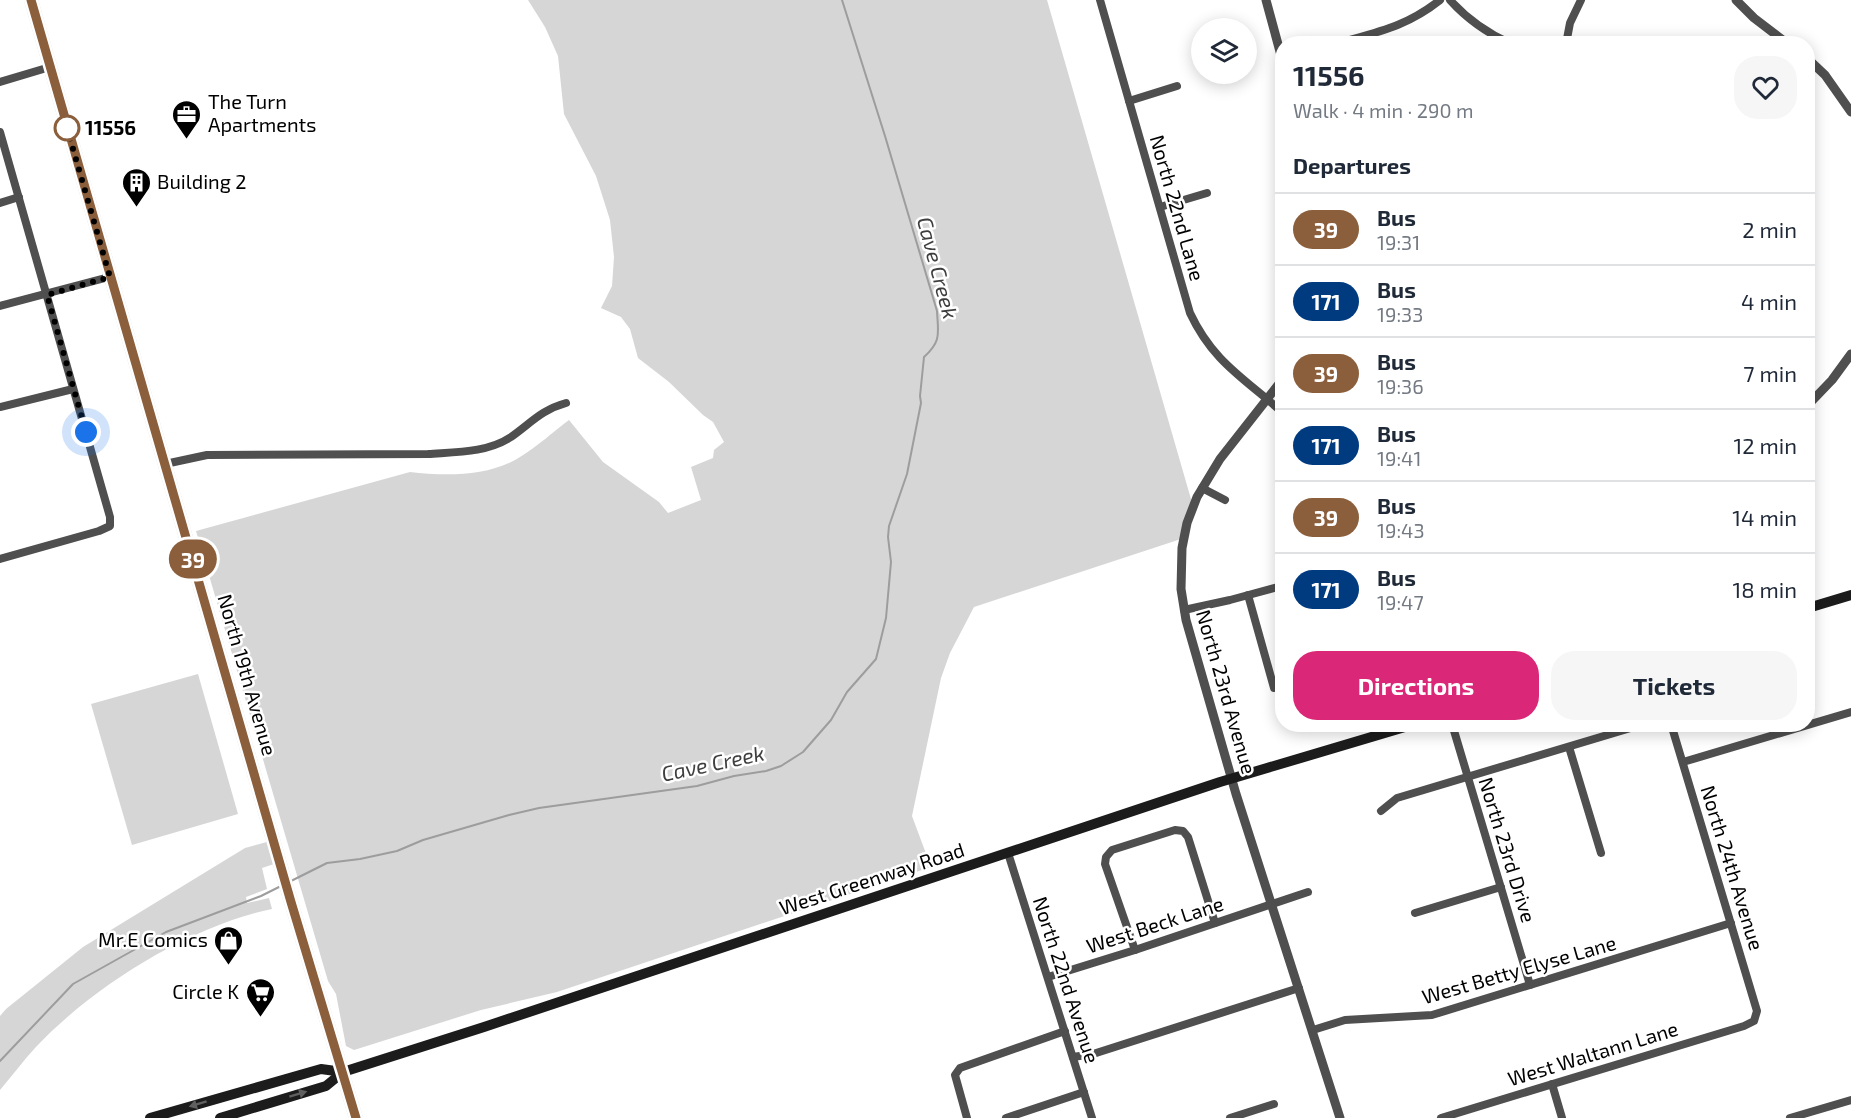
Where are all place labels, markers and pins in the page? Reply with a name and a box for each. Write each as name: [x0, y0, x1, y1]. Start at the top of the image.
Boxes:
place label: The Turn Apartments: [208, 89, 316, 136]
office icon: The Turn Apartments: [171, 98, 203, 140]
marker: 11556: [54, 115, 80, 141]
place label: 11556: [85, 115, 136, 139]
building icon: Building 2: [120, 166, 152, 208]
place label: Building 2: [157, 169, 247, 193]
shop icon: Mr.E Comics: [213, 924, 245, 966]
place label: Mr.E Comics: [98, 927, 208, 951]
supermarket icon: Circle K: [244, 976, 276, 1018]
place label: Circle K: [172, 979, 239, 1003]

